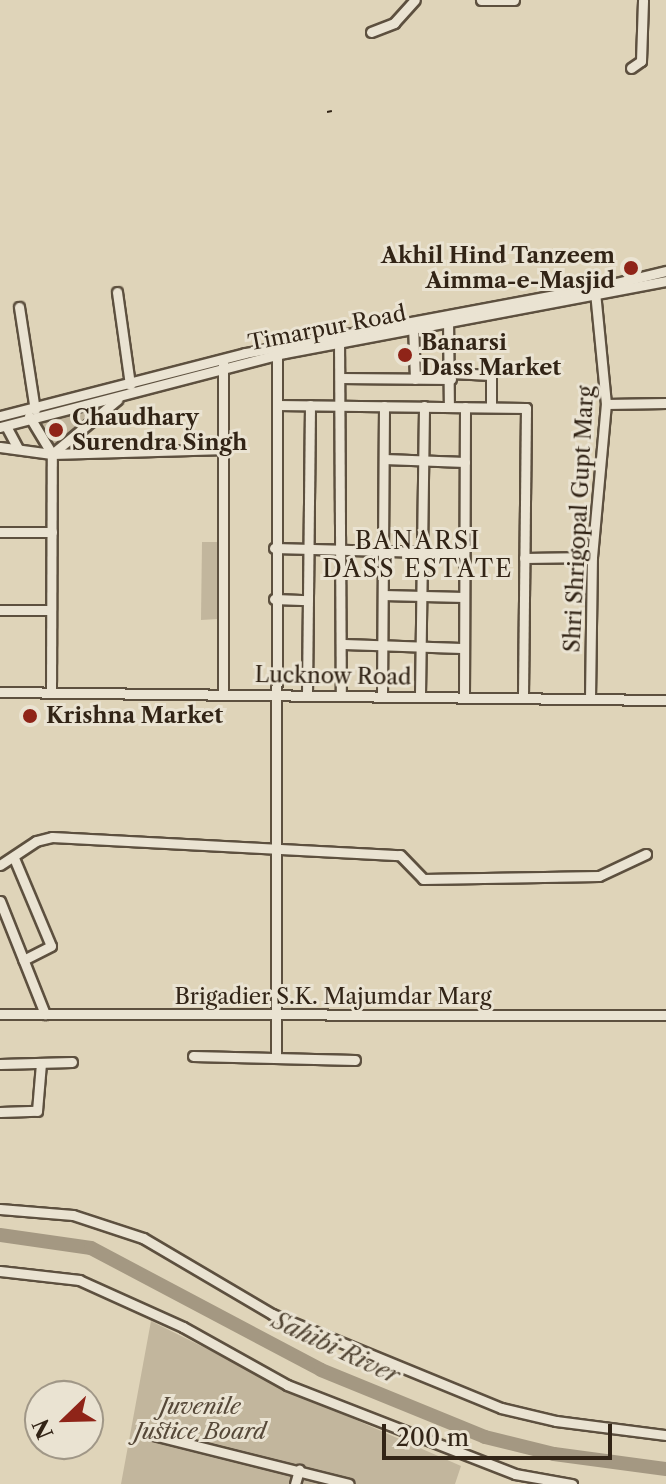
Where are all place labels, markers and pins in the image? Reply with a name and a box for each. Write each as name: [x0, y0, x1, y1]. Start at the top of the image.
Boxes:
place label: Akhil Hind Tanzeem Aimma-e-Masjid: [380, 242, 615, 294]
marker: Akhil Hind Tanzeem Aimma-e-Masjid: [622, 259, 640, 277]
place label: Banarsi Dass Market: [421, 329, 561, 380]
marker: Banarsi Dass Market: [396, 346, 414, 364]
place label: Chaudhary Surendra Singh: [72, 404, 248, 456]
marker: Chaudhary Surendra Singh: [47, 421, 65, 439]
place label: Krishna Market: [46, 703, 223, 729]
marker: Krishna Market: [21, 707, 39, 725]

